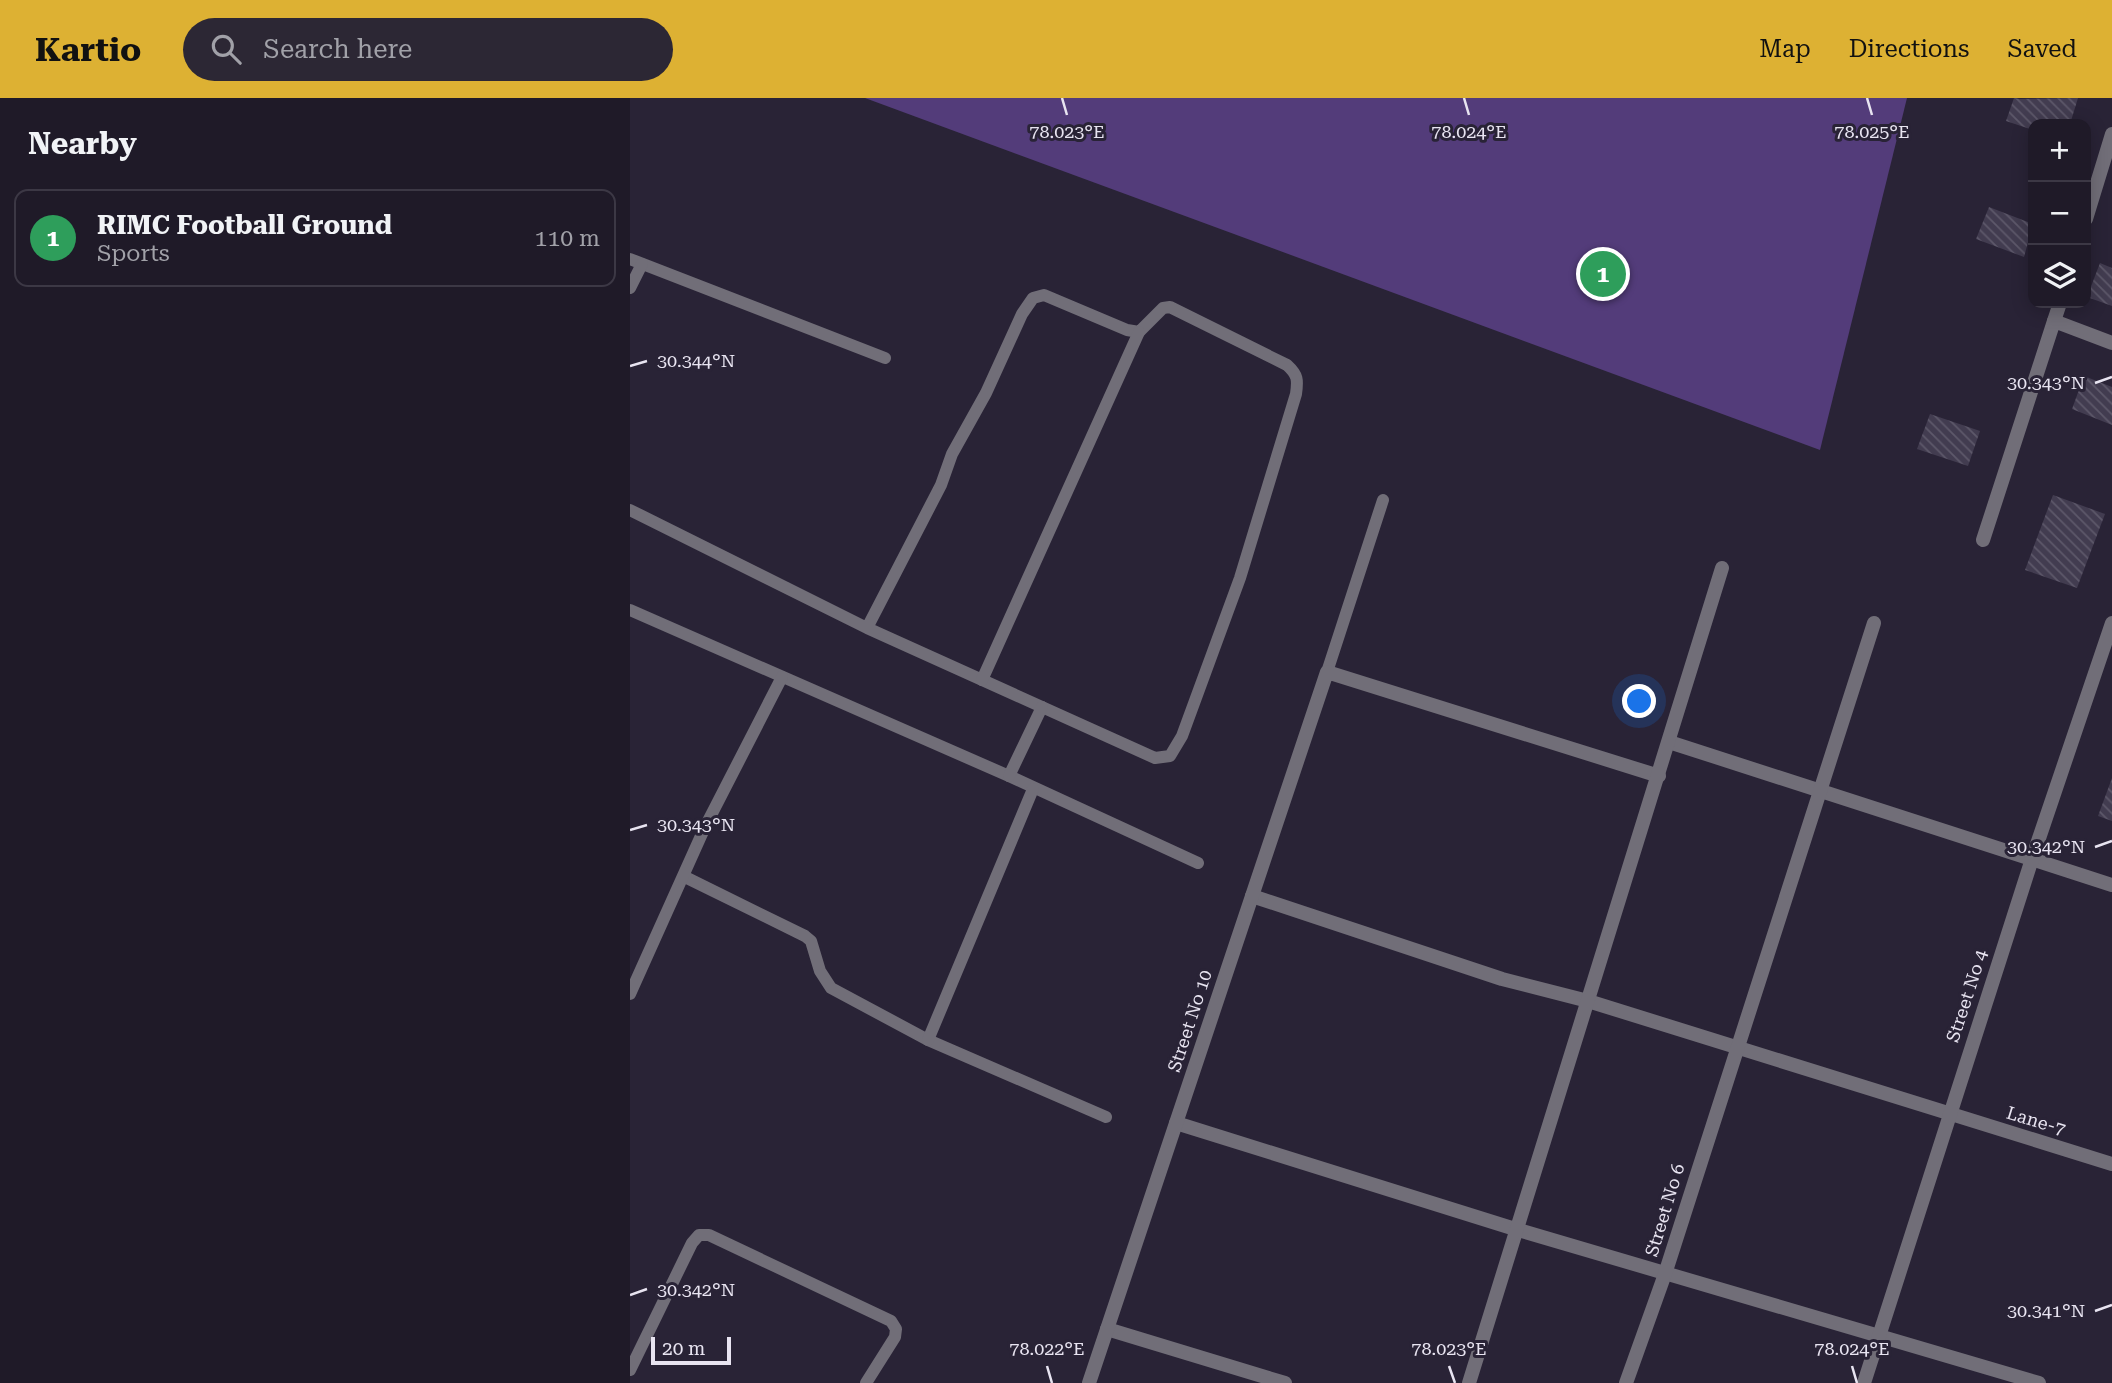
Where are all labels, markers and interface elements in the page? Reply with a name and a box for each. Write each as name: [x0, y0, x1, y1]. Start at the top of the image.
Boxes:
search box: [183, 18, 673, 81]
text: Kartio: [35, 30, 141, 69]
icon: search: [207, 30, 245, 68]
text: Search here: [263, 34, 412, 64]
text: Map: [1759, 35, 1811, 63]
text: Directions: [1849, 35, 1969, 63]
text: Saved: [2007, 35, 2077, 63]
map controls: [2028, 119, 2091, 308]
button: +: [2028, 119, 2091, 182]
text: 78.023°E: [1029, 121, 1105, 142]
text: 78.024°E: [1431, 121, 1507, 142]
text: 78.025°E: [1834, 121, 1910, 142]
text: Nearby: [28, 126, 137, 161]
button: −: [2028, 182, 2091, 245]
text: RIMC Football Ground: [97, 210, 392, 240]
text: 1: [47, 225, 59, 252]
text: 110 m: [535, 225, 600, 252]
text: Sports: [97, 240, 170, 267]
button: layers: [2028, 245, 2091, 308]
pin: 1: [1580, 248, 1626, 300]
text: 30.344°N: [657, 350, 735, 371]
text: 30.343°N: [2007, 372, 2085, 393]
your location: [1622, 684, 1656, 718]
text: 30.343°N: [657, 814, 735, 835]
text: 30.342°N: [2007, 836, 2085, 857]
street label: Street No 4: [1942, 947, 1991, 1045]
street label: Street No 10: [1163, 967, 1216, 1075]
street label: Lane-7: [2004, 1102, 2068, 1139]
street label: Street No 6: [1640, 1161, 1689, 1259]
text: 30.342°N: [657, 1279, 735, 1300]
text: 30.341°N: [2007, 1300, 2085, 1321]
scale bar: [651, 1334, 732, 1366]
text: 20 m: [662, 1337, 705, 1360]
text: 78.022°E: [1009, 1338, 1085, 1359]
text: 78.023°E: [1411, 1338, 1487, 1359]
text: 78.024°E: [1814, 1338, 1890, 1359]

